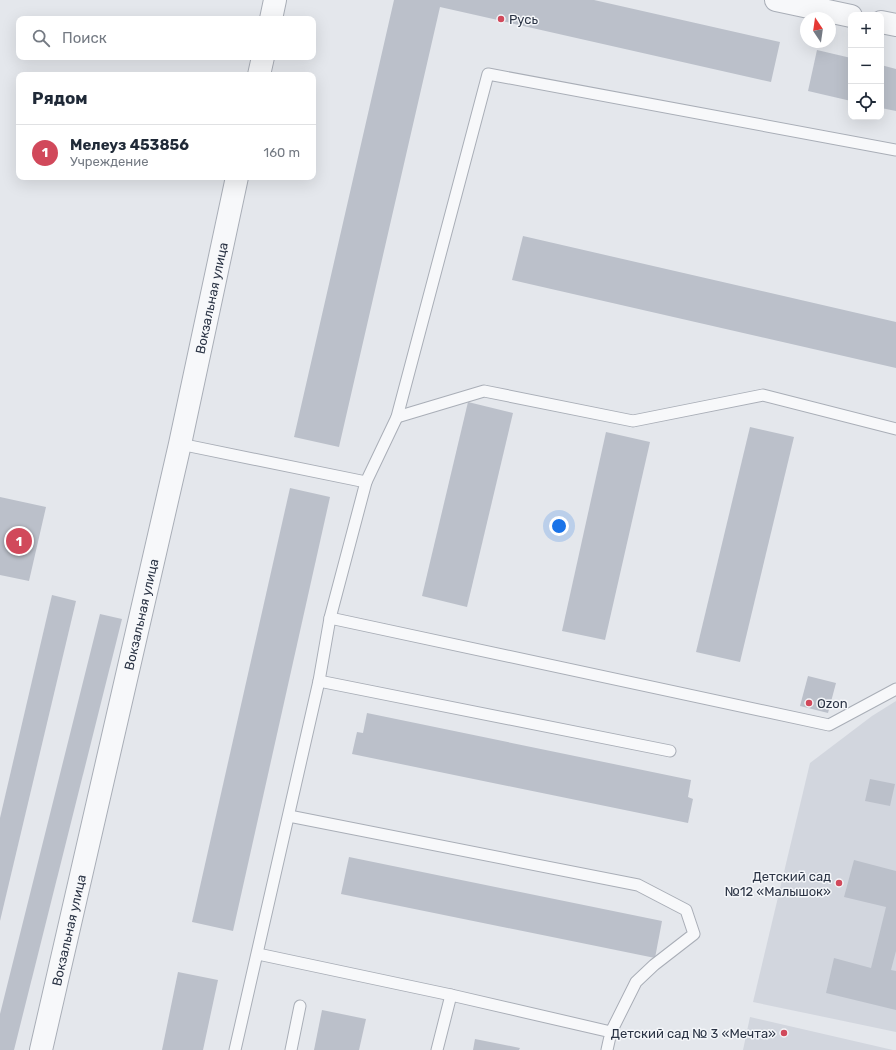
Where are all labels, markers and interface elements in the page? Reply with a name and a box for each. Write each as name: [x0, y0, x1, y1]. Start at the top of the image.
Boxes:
place label: Русь: [509, 12, 538, 27]
north arrow: [800, 12, 836, 48]
map controls: [848, 12, 884, 120]
button: +: [848, 12, 884, 48]
marker: Русь: [496, 14, 506, 24]
search box: [16, 16, 316, 60]
icon: search: [30, 27, 52, 49]
text: Поиск: [62, 29, 107, 47]
button: −: [848, 48, 884, 84]
button: locate: [848, 84, 884, 120]
text: Рядом: [32, 88, 88, 108]
text: Мелеуз 453856: [70, 136, 189, 154]
text: 1: [42, 145, 48, 160]
text: 160 m: [264, 145, 300, 160]
text: Учреждение: [70, 154, 148, 169]
street label: Вокзальная улица: [192, 241, 231, 355]
your location: [549, 516, 569, 536]
pin: 1: [6, 526, 32, 556]
street label: Вокзальная улица: [121, 557, 161, 672]
place label: Ozon: [817, 696, 848, 711]
marker: Ozon: [804, 698, 814, 708]
place label: Детский сад №12 «Малышок»: [725, 869, 831, 899]
street label: Вокзальная улица: [49, 873, 89, 987]
marker: Детский сад №12 «Малышок»: [834, 878, 844, 888]
place label: Детский сад № 3 «Мечта»: [611, 1026, 776, 1041]
marker: Детский сад № 3 «Мечта»: [779, 1028, 789, 1038]

